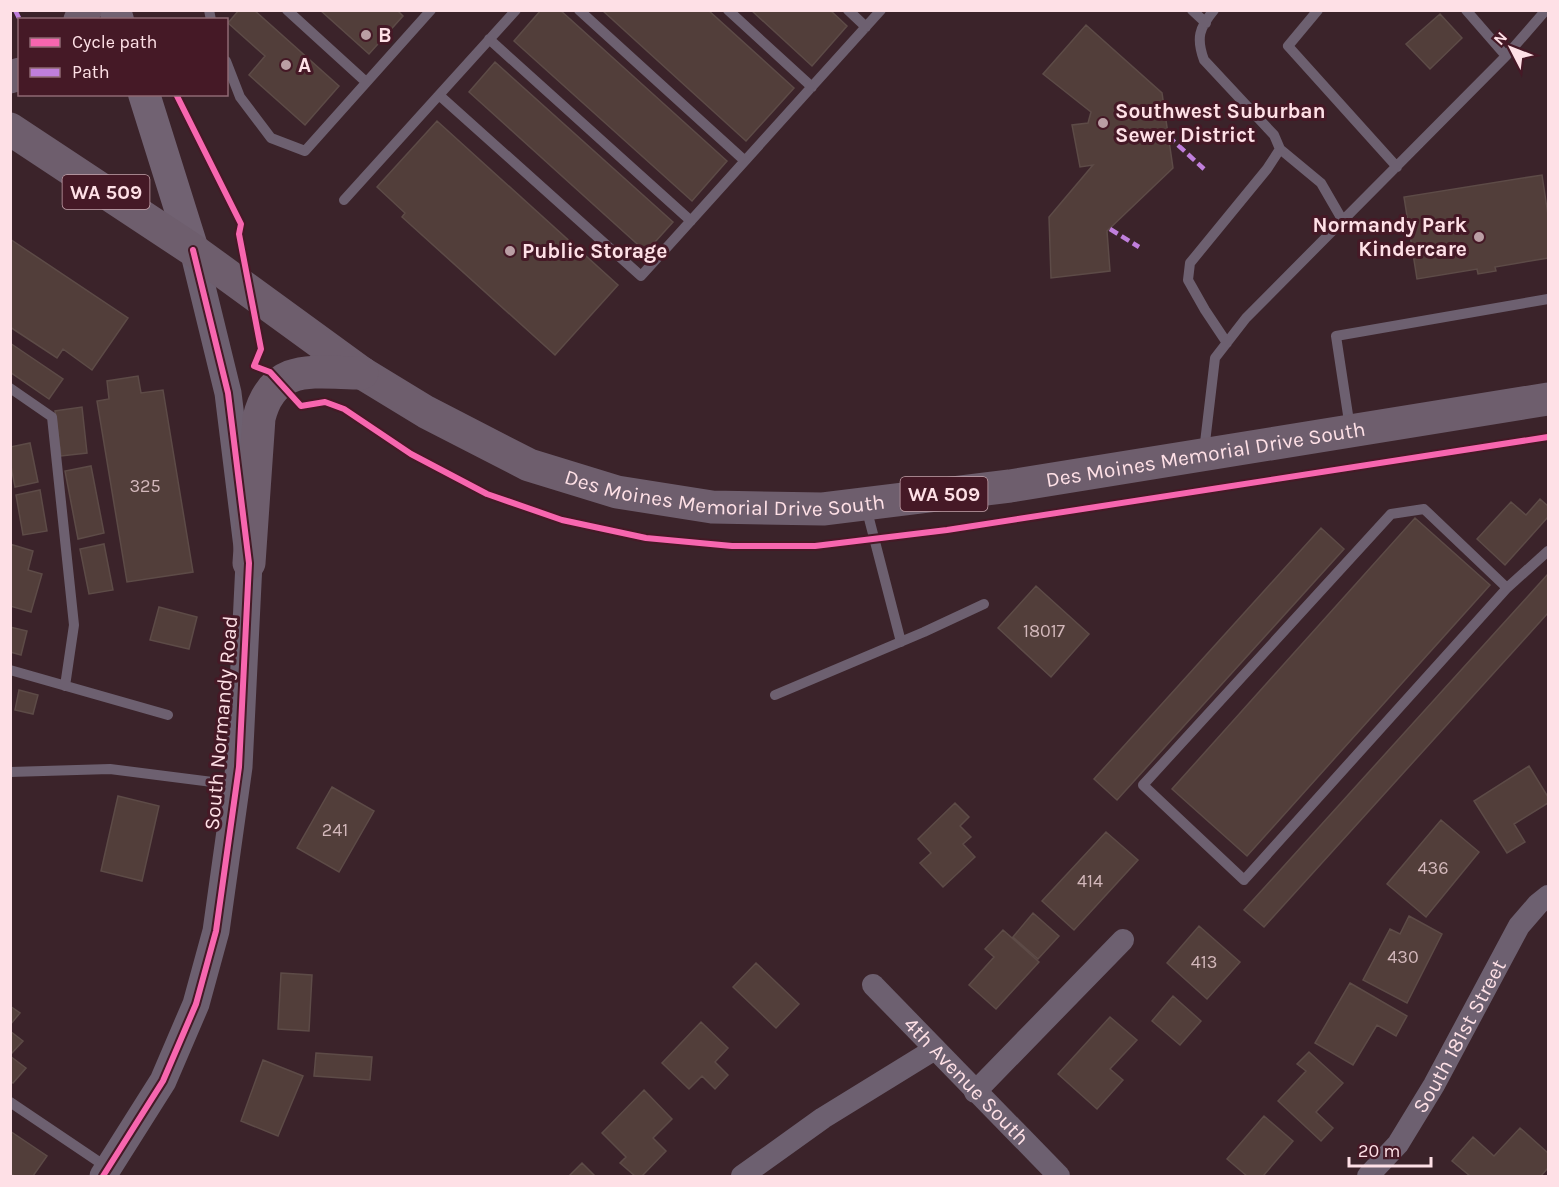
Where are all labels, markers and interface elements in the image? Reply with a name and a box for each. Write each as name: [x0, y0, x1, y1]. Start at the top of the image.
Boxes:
legend: [18, 18, 228, 96]
north arrow: [1481, 18, 1541, 78]
place label: B: [378, 23, 392, 47]
marker: B: [359, 28, 373, 42]
text: N: [1489, 28, 1511, 49]
text: Cycle path: [72, 31, 157, 53]
place label: A: [298, 53, 311, 77]
marker: A: [279, 58, 293, 72]
text: Path: [72, 61, 110, 83]
place label: Southwest Suburban Sewer District: [1115, 99, 1326, 147]
marker: Southwest Suburban Sewer District: [1096, 116, 1110, 130]
road number: WA 509: [63, 175, 150, 209]
place label: Normandy Park Kindercare: [1313, 213, 1468, 261]
marker: Normandy Park Kindercare: [1472, 230, 1486, 244]
place label: Public Storage: [522, 239, 667, 263]
marker: Public Storage: [503, 244, 517, 258]
street label: Des Moines Memorial Drive South: [1044, 417, 1367, 492]
street label: Des Moines Memorial Drive South: [562, 465, 886, 521]
house number: 325: [129, 475, 161, 497]
road number: WA 509: [900, 477, 988, 511]
street label: South Normandy Road: [200, 615, 242, 831]
house number: 18017: [1023, 620, 1066, 642]
house number: 241: [322, 819, 348, 841]
house number: 436: [1418, 857, 1449, 879]
house number: 414: [1077, 870, 1103, 892]
house number: 430: [1387, 946, 1419, 968]
house number: 413: [1191, 951, 1217, 973]
street label: South 181st Street: [1408, 955, 1511, 1117]
street label: 4th Avenue South: [899, 1012, 1034, 1150]
scale bar: [1349, 1130, 1432, 1168]
text: 20 m: [1358, 1140, 1400, 1162]

